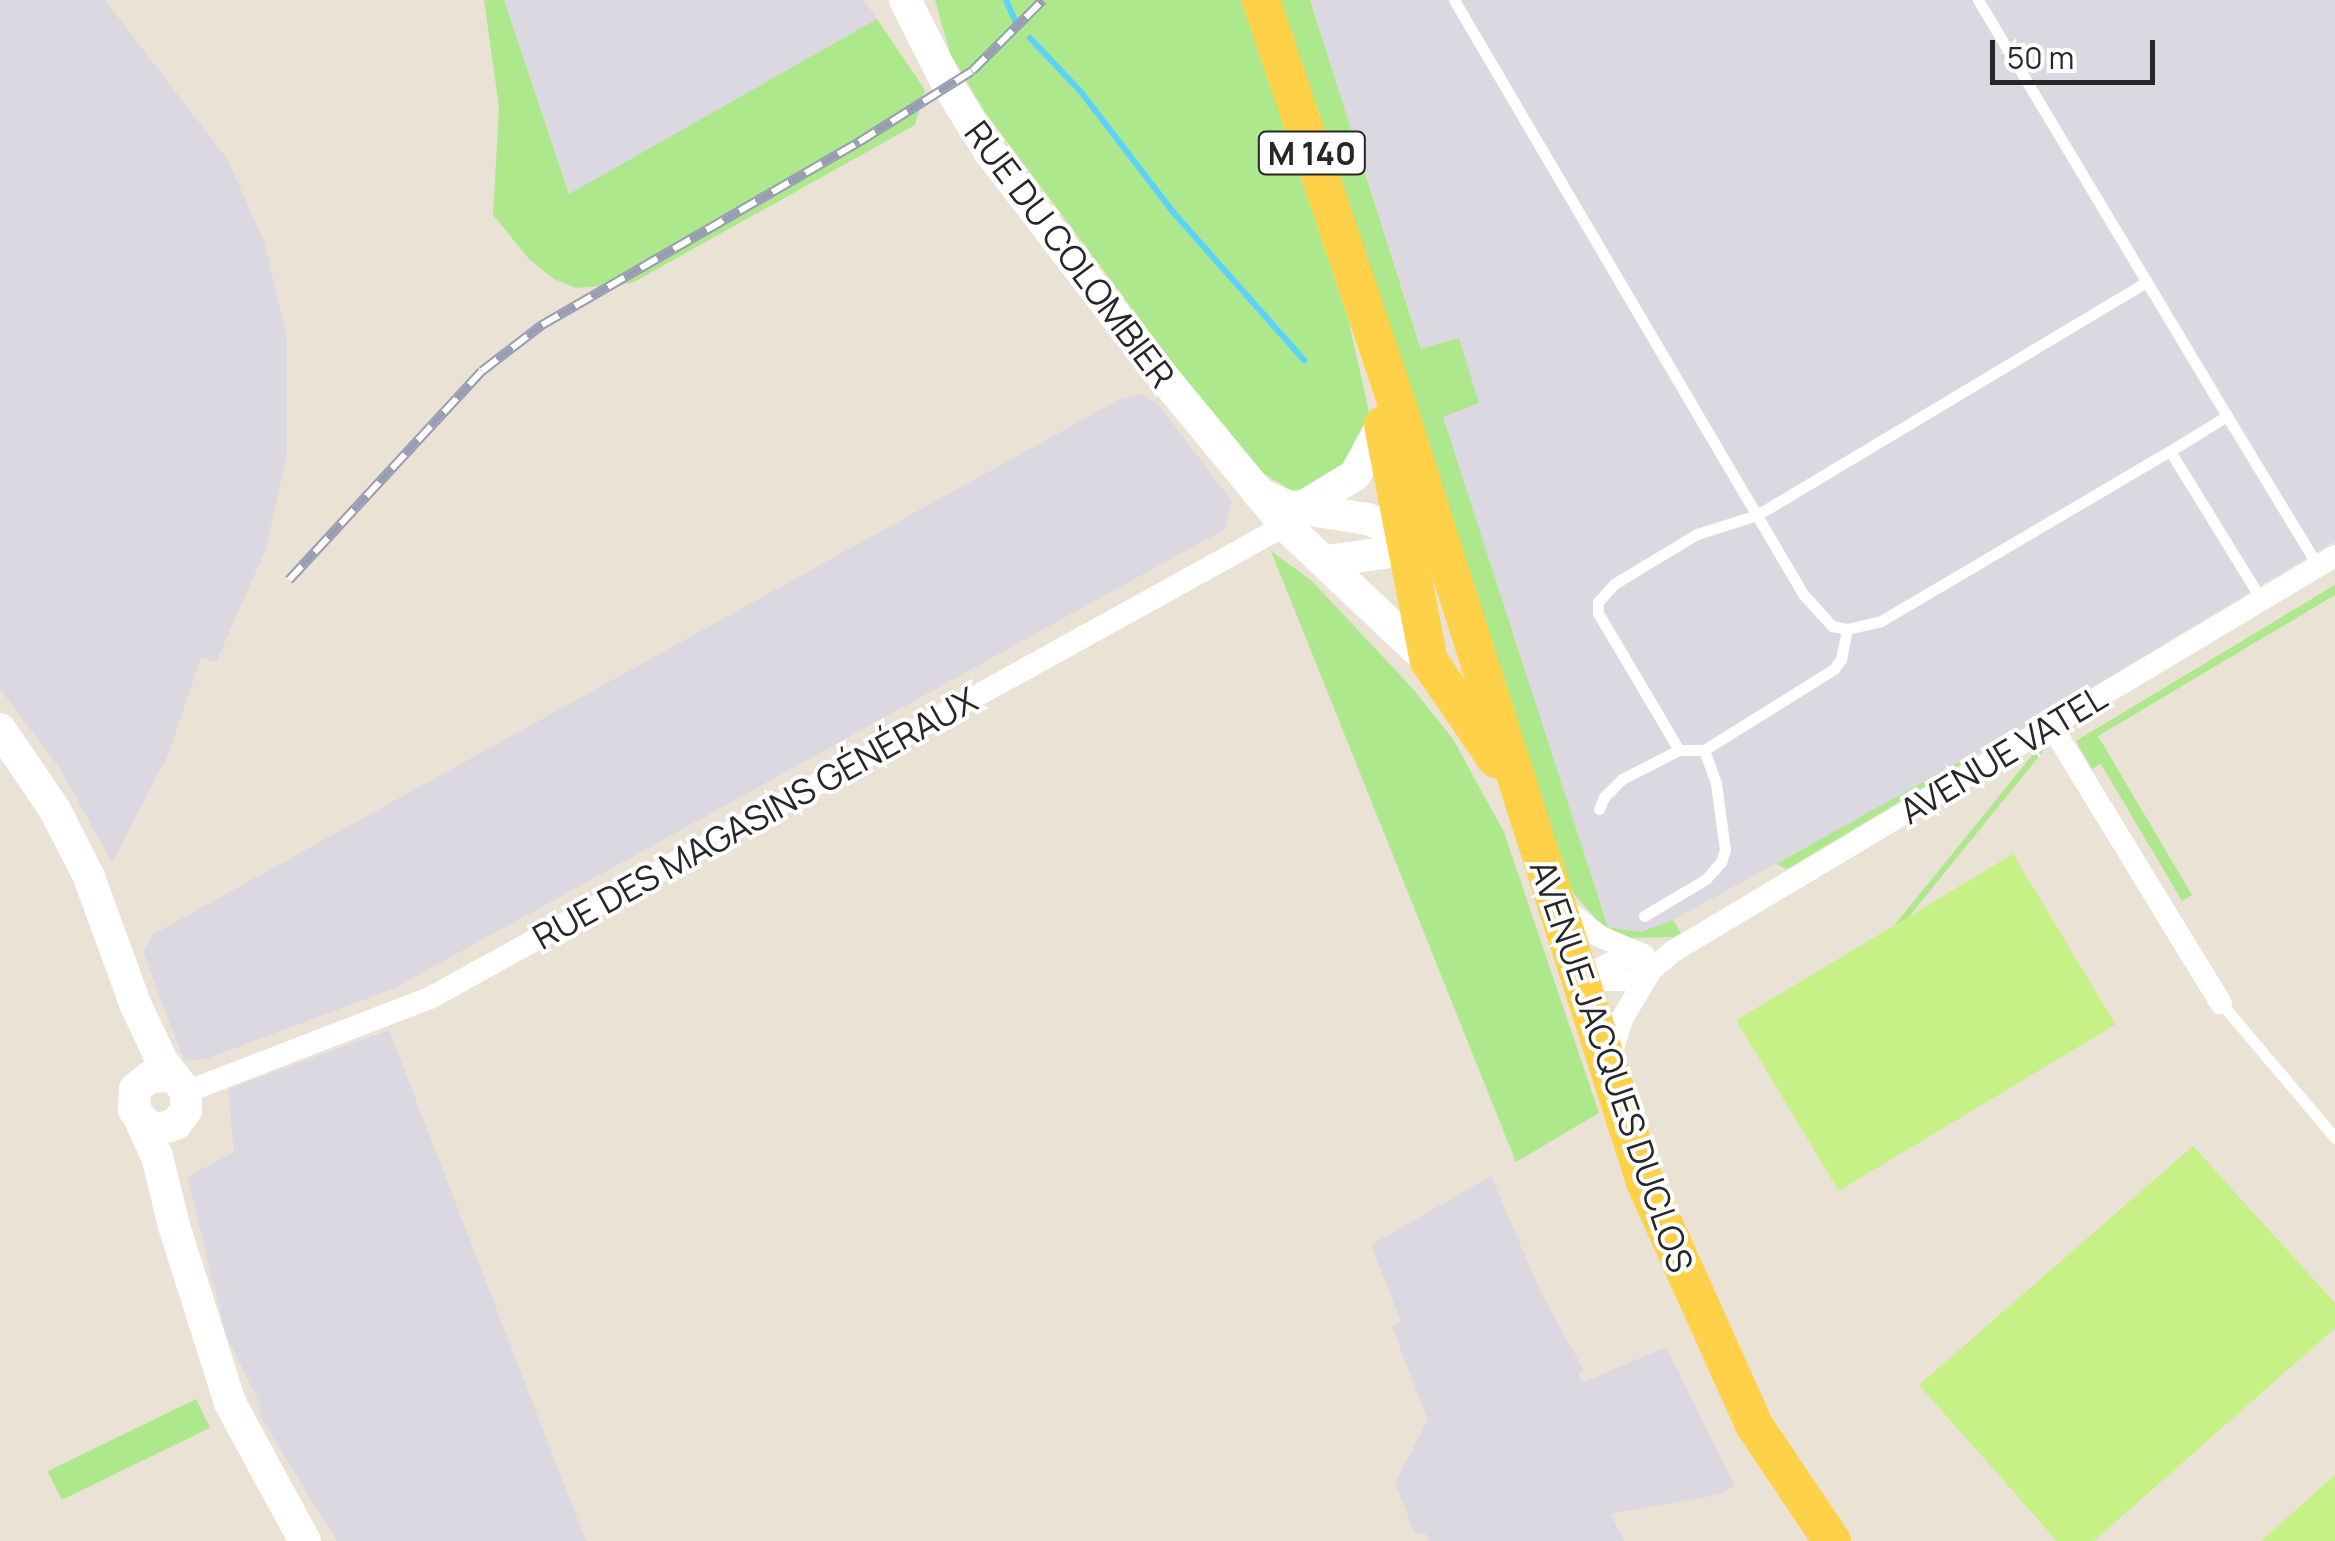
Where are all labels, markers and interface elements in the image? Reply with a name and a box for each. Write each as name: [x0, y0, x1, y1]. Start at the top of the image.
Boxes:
scale bar: [1995, 20, 2160, 82]
text: 50 m: [2007, 37, 2074, 78]
street label: RUE DU COLOMBIER: [956, 113, 1184, 395]
road number: M 140: [1257, 126, 1367, 180]
street label: AVENUE VATEL: [1892, 676, 2114, 832]
street label: RUE DES MAGASINS GÉNÉRAUX: [526, 678, 984, 958]
street label: AVENUE JACQUES DUCLOS: [1522, 854, 1702, 1278]

